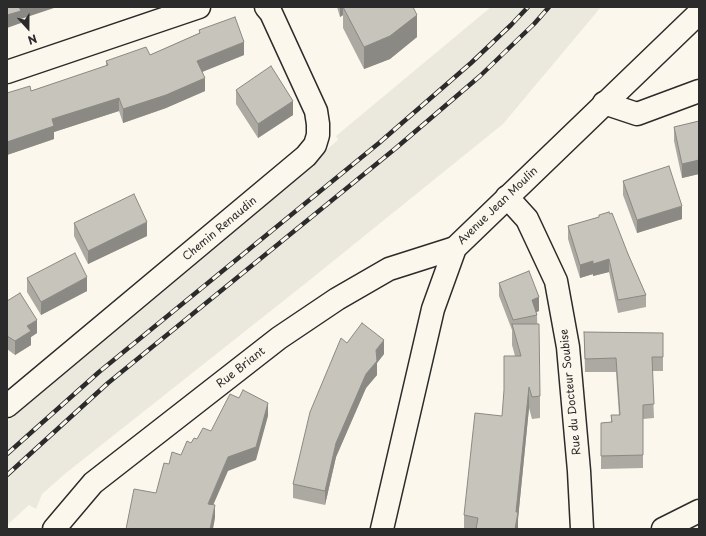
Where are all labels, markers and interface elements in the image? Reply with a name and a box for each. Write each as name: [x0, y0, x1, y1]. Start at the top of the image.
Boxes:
north arrow: [8, 8, 48, 48]
text: N: [25, 30, 40, 49]
street label: Avenue Jean Moulin: [455, 164, 541, 248]
street label: Chemin Renaudin: [180, 194, 260, 264]
street label: Rue du Docteur Soubise: [558, 328, 584, 456]
street label: Rue Briant: [214, 345, 268, 391]

